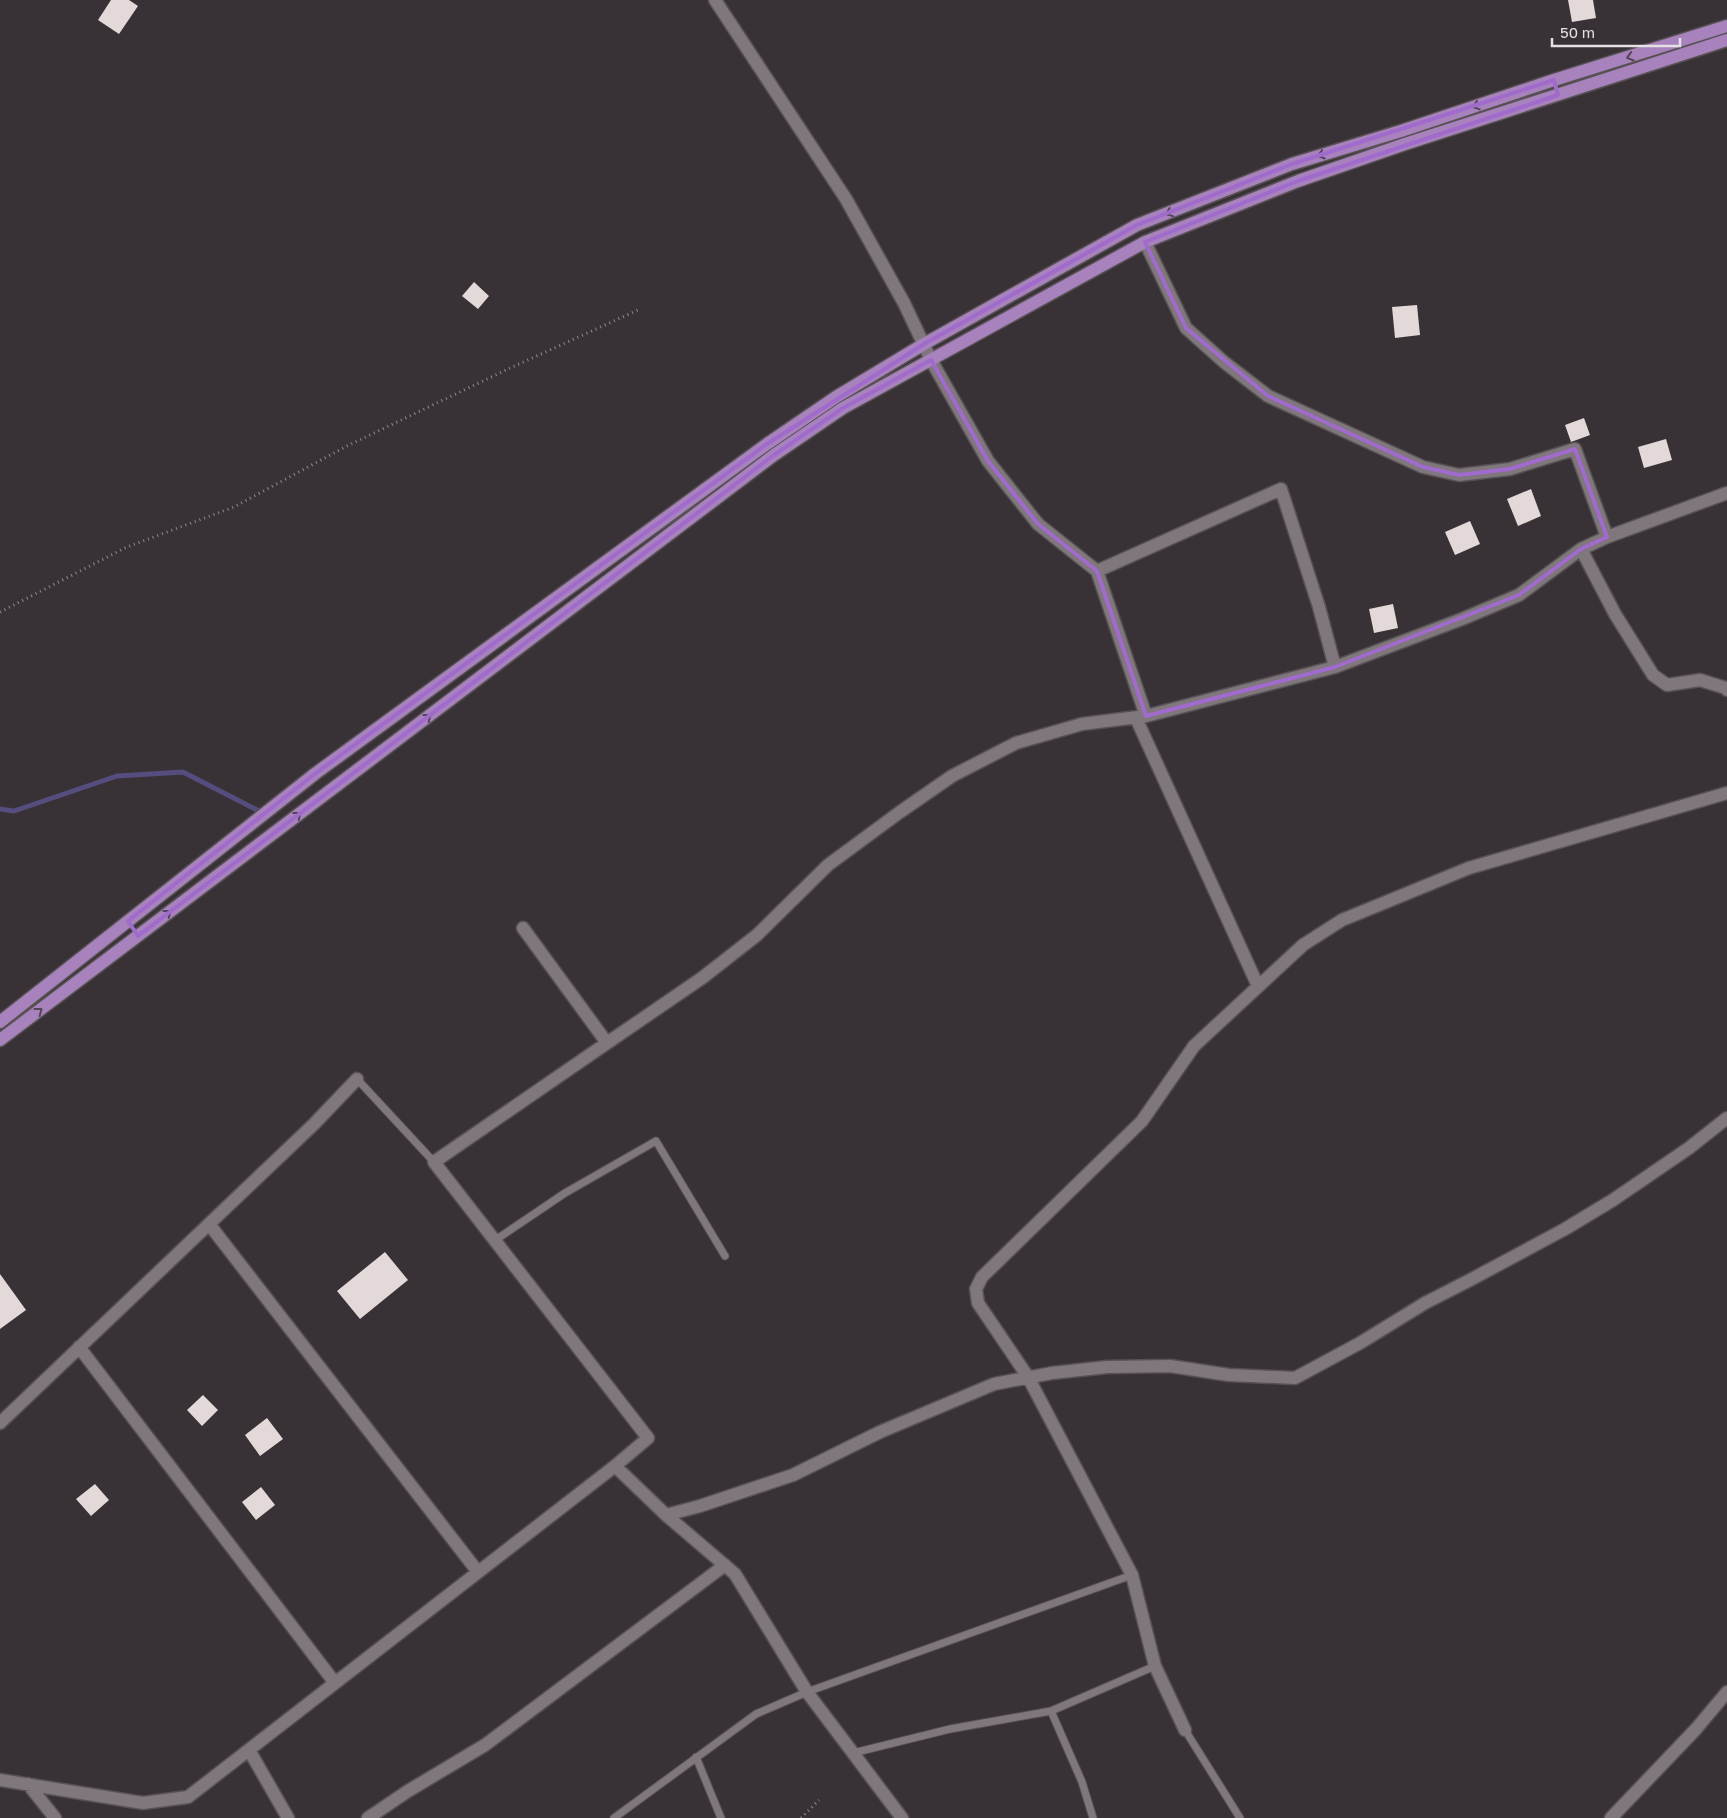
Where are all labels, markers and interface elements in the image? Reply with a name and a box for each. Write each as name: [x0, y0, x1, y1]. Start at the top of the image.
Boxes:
scale bar: [1552, 15, 1680, 47]
text: 50 m: [1560, 23, 1595, 41]
one-way arrow: [1627, 51, 1635, 61]
one-way arrow: [1472, 101, 1480, 111]
one-way arrow: [1317, 150, 1325, 160]
one-way arrow: [1165, 207, 1174, 217]
one-way arrow: [422, 714, 432, 723]
one-way arrow: [292, 812, 302, 821]
one-way arrow: [162, 910, 172, 919]
one-way arrow: [33, 1008, 43, 1017]

